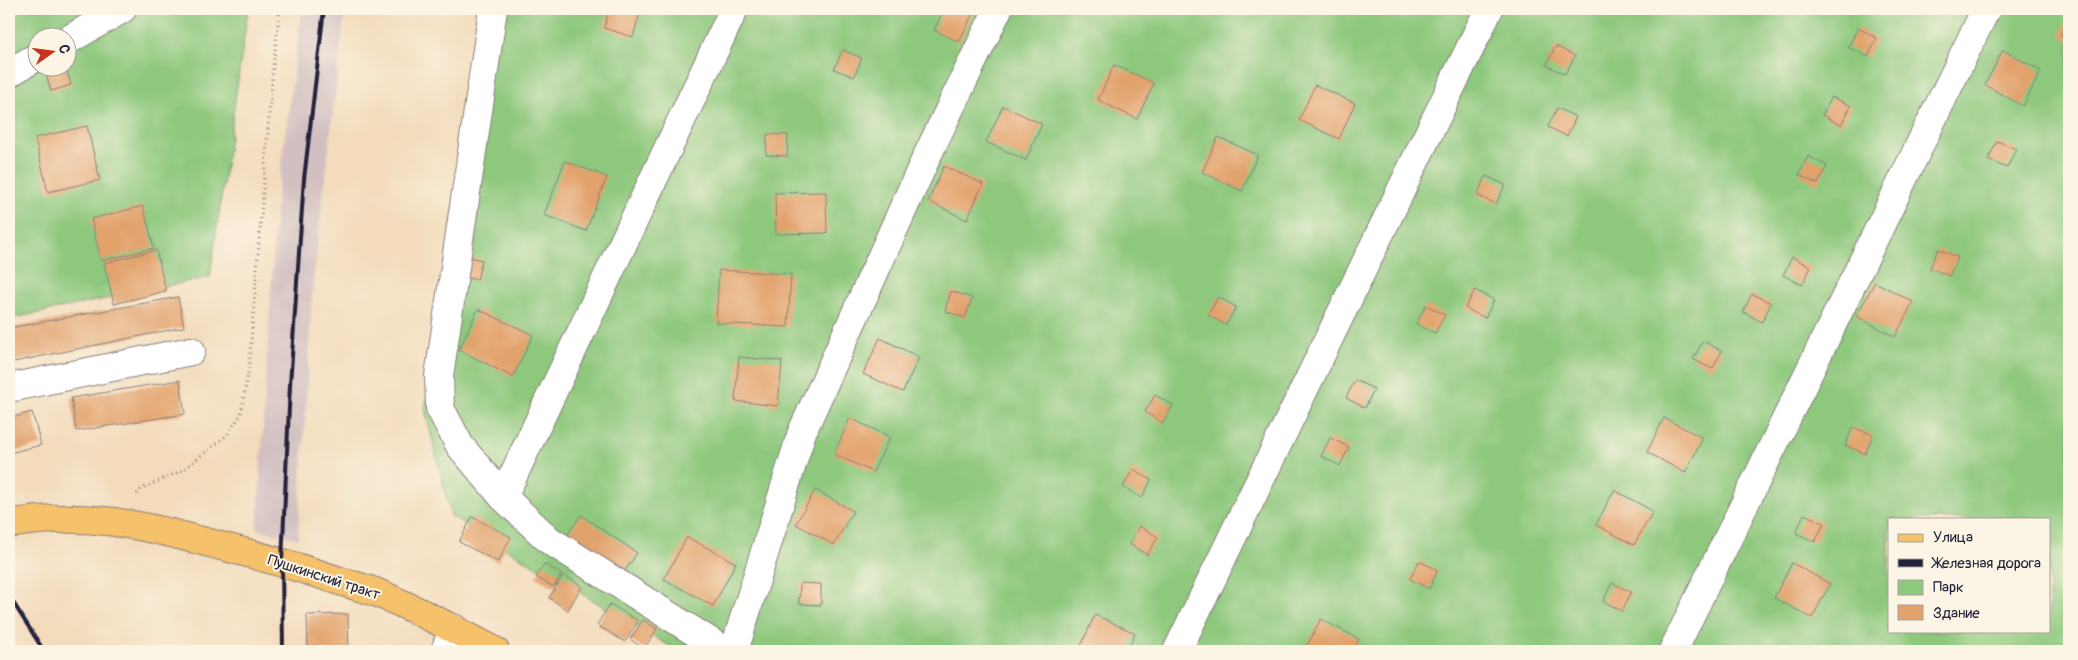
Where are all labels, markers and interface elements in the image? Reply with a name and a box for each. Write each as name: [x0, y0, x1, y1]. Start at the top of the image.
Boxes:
north arrow: [28, 28, 78, 78]
text: С: [55, 43, 74, 56]
legend: [1888, 518, 2050, 632]
text: Улица: [1933, 528, 1973, 547]
street label: Пушкинский тракт: [265, 550, 383, 605]
text: Железная дорога: [1931, 554, 2041, 573]
text: Парк: [1933, 578, 1964, 597]
text: Здание: [1933, 604, 1980, 623]

